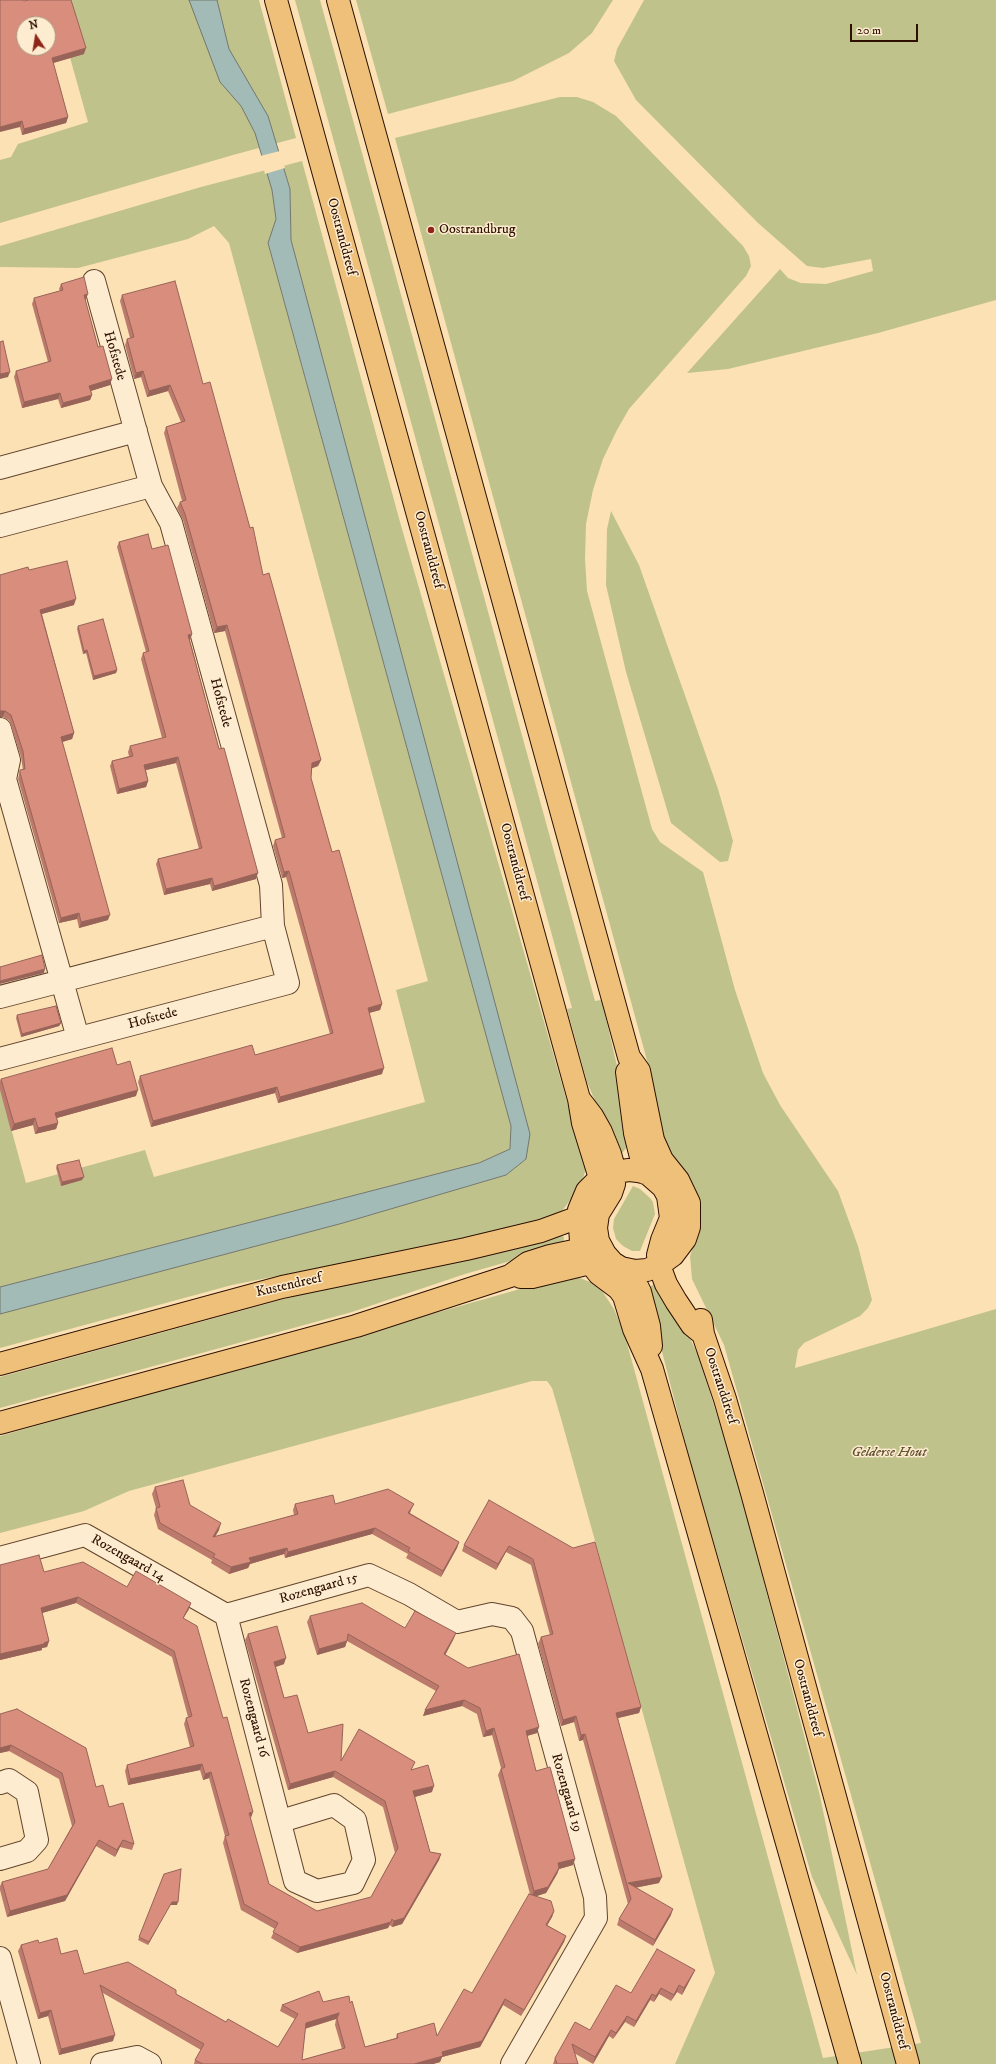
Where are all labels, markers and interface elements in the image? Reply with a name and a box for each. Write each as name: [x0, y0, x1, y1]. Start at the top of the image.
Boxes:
north arrow: [16, 16, 56, 56]
scale bar: [852, 16, 920, 42]
text: N: [28, 17, 40, 33]
text: 20 m: [857, 23, 881, 38]
street label: Oostranddreef: [323, 196, 359, 278]
place label: Oostrandbrug: [439, 222, 516, 238]
marker: Oostrandbrug: [426, 225, 436, 235]
street label: Hofstede: [99, 329, 129, 383]
street label: Oostranddreef: [410, 509, 446, 591]
street label: Hofstede: [205, 676, 235, 730]
street label: Oostranddreef: [496, 821, 532, 903]
street label: Hofstede: [126, 1004, 180, 1034]
street label: Kustendreef: [254, 1270, 324, 1302]
street label: Oostranddreef: [700, 1346, 740, 1426]
park label: Gelderse Hout: [851, 1445, 927, 1461]
street label: Rozengaard 14: [88, 1532, 168, 1586]
street label: Rozengaard 15: [278, 1570, 360, 1608]
street label: Oostranddreef: [789, 1657, 825, 1739]
street label: Rozengaard 16: [234, 1676, 272, 1760]
street label: Rozengaard 19: [547, 1752, 585, 1834]
street label: Oostranddreef: [875, 1970, 911, 2052]

